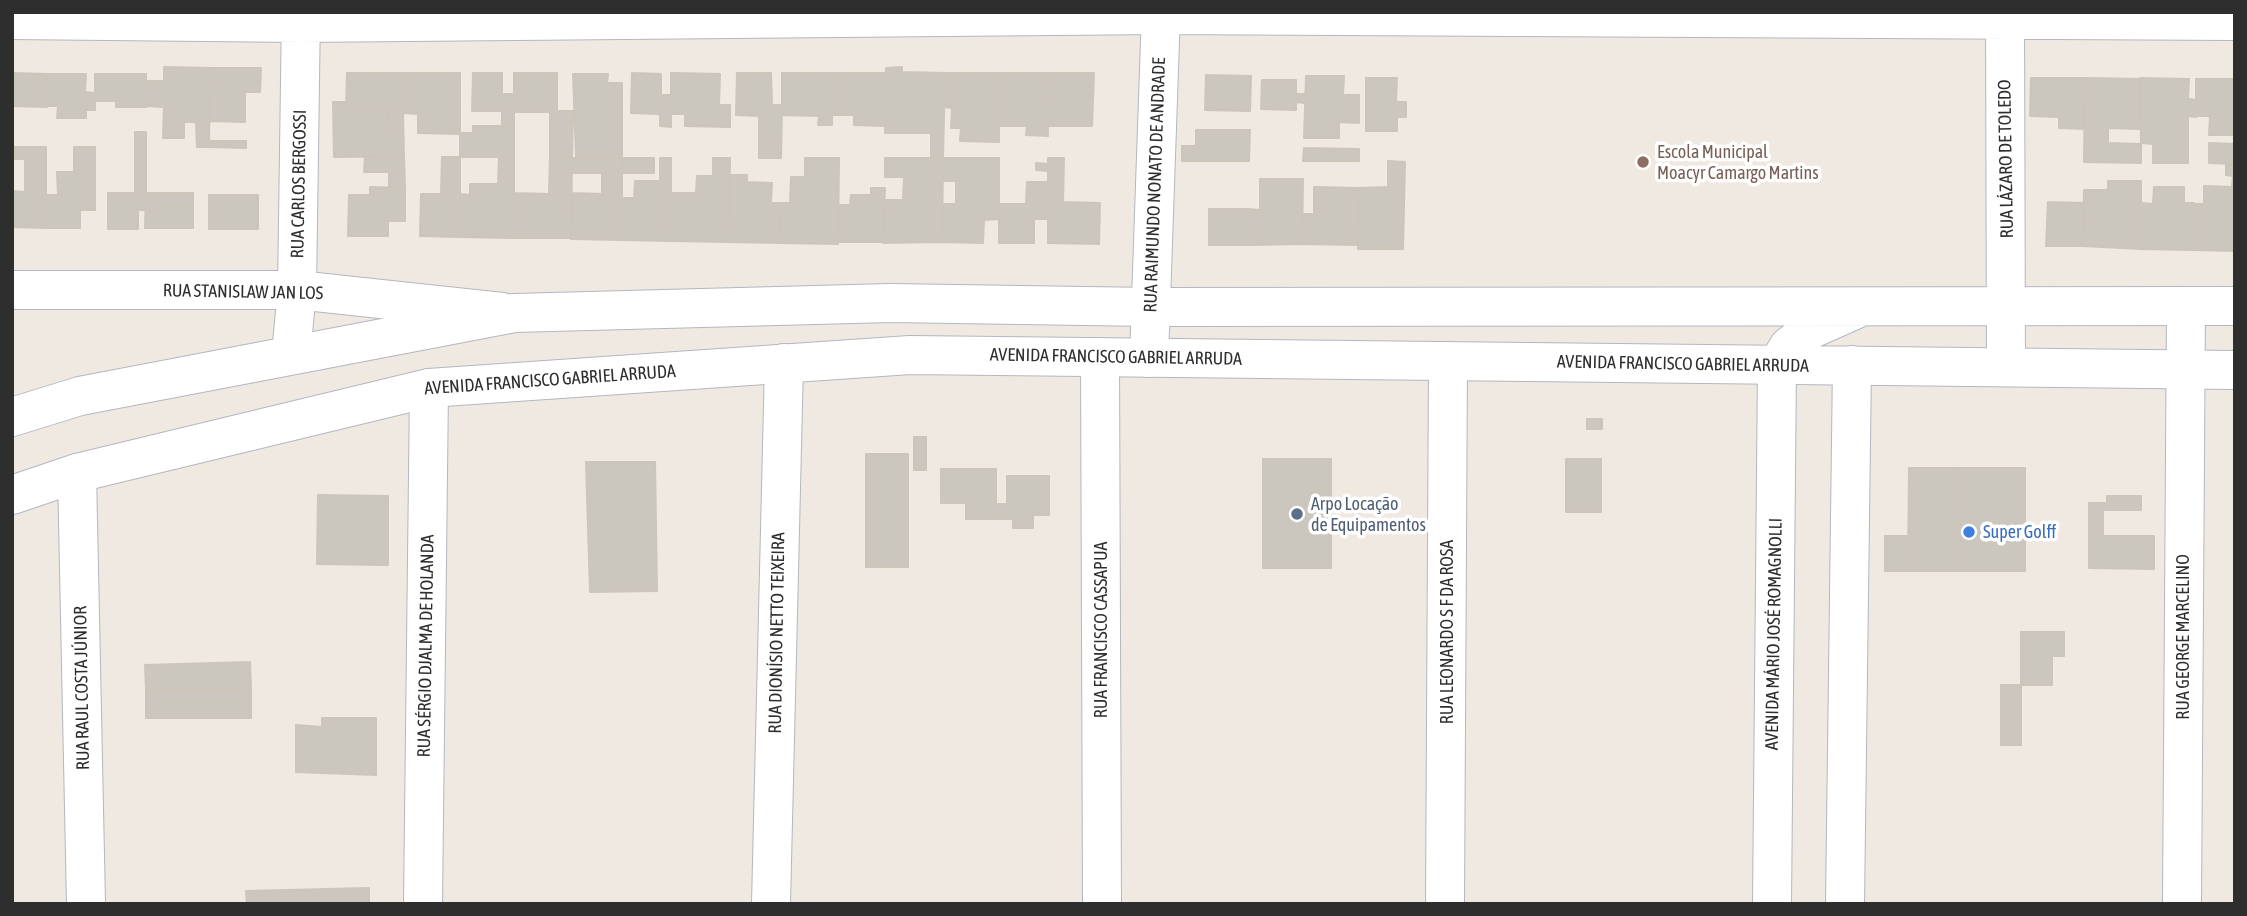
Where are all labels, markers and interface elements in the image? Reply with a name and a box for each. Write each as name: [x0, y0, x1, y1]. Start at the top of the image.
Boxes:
street label: RUA RAIMUNDO NONATO DE ANDRADE: [1140, 57, 1170, 313]
street label: RUA LÁZARO DE TOLEDO: [1994, 79, 2018, 239]
street label: RUA CARLOS BERGOSSI: [287, 109, 311, 259]
place label: Escola Municipal Moacyr Camargo Martins: [1657, 141, 1819, 184]
marker: Escola Municipal Moacyr Camargo Martins: [1635, 154, 1651, 170]
street label: RUA STANISLAW JAN LOS: [163, 280, 323, 304]
street label: AVENIDA FRANCISCO GABRIEL ARRUDA: [990, 344, 1242, 370]
street label: AVENIDA FRANCISCO GABRIEL ARRUDA: [1557, 351, 1809, 377]
street label: AVENIDA FRANCISCO GABRIEL ARRUDA: [423, 360, 677, 400]
place label: Arpo Locação de Equipamentos: [1311, 493, 1426, 536]
marker: Arpo Locação de Equipamentos: [1289, 506, 1305, 522]
street label: AVENIDA MÁRIO JOSÉ ROMAGNOLLI: [1761, 518, 1787, 750]
place label: Super Golff: [1983, 521, 2056, 543]
marker: Super Golff: [1961, 524, 1977, 540]
street label: RUA DIONÍSIO NETTO TEIXEIRA: [764, 532, 790, 734]
street label: RUA SÉRGIO DJALMA DE HOLANDA: [413, 534, 439, 758]
street label: RUA LEONARDO S F DA ROSA: [1436, 540, 1458, 724]
street label: RUA FRANCISCO CASSAPUA: [1090, 542, 1112, 718]
street label: RUA GEORGE MARCELINO: [2172, 554, 2194, 720]
street label: RUA RAUL COSTA JÚNIOR: [70, 606, 94, 770]

